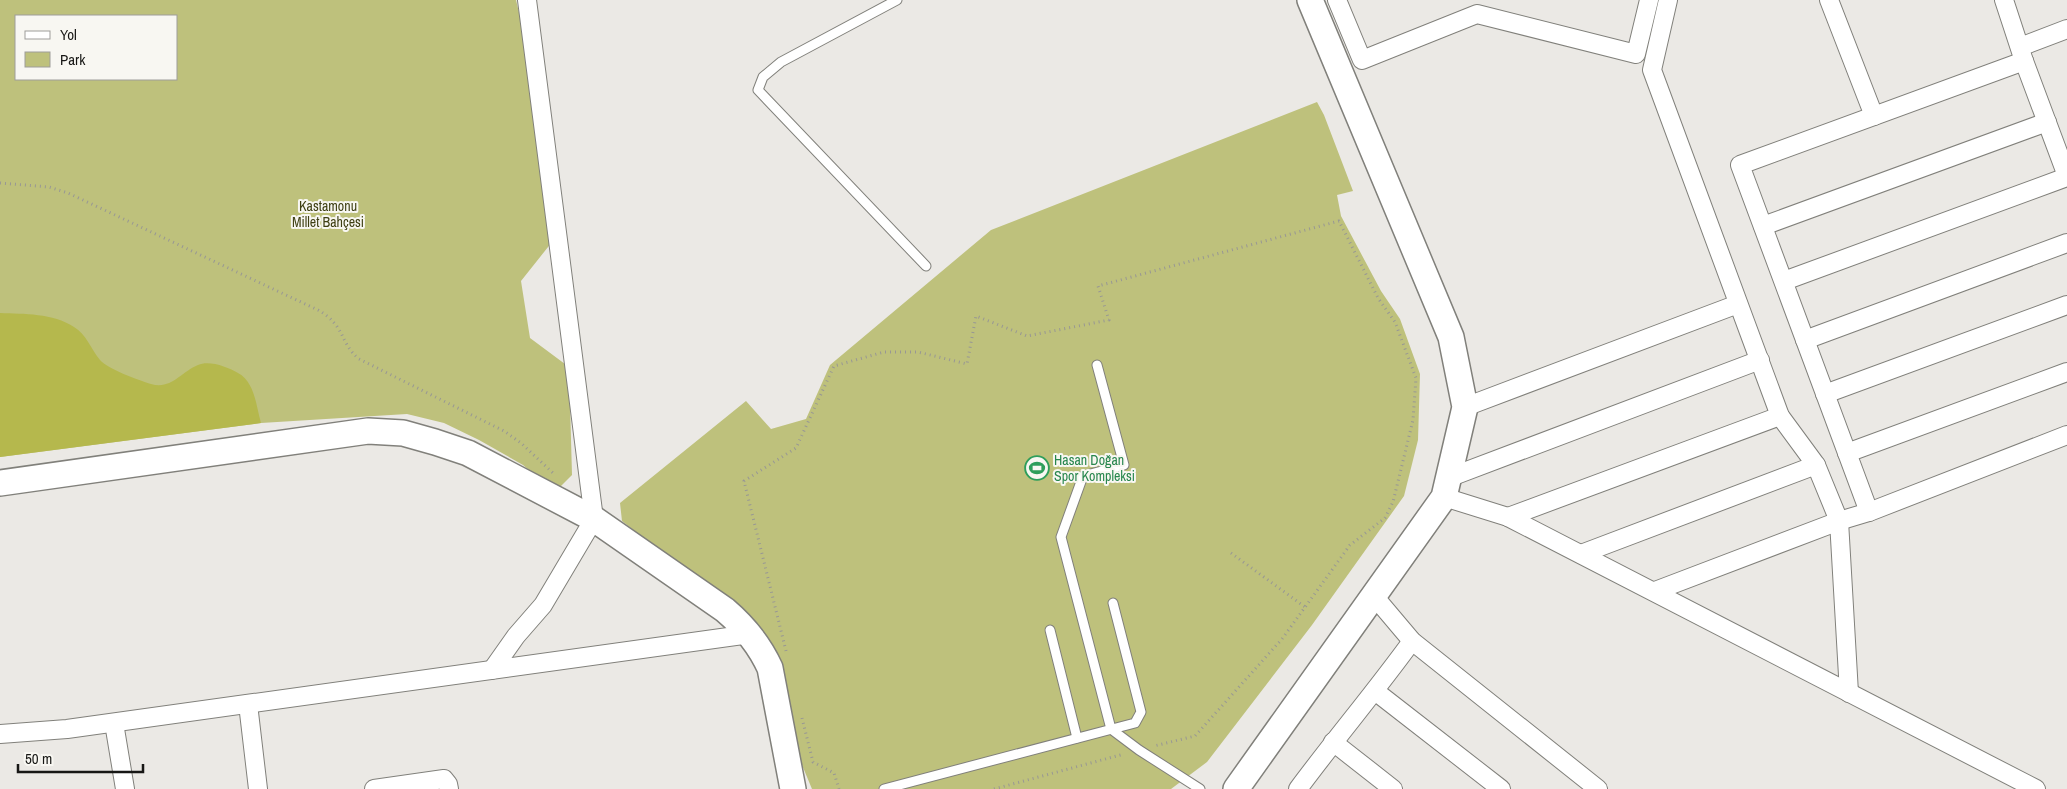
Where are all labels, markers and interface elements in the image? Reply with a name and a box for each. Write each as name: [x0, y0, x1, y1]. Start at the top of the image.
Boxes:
legend: [15, 15, 178, 80]
text: Yol: [60, 24, 77, 45]
text: Park: [60, 49, 86, 70]
park label: Kastamonu Millet Bahçesi: [292, 197, 364, 231]
place label: Hasan Doğan Spor Kompleksi: [1054, 451, 1135, 485]
sports icon: Hasan Doğan Spor Kompleksi: [1024, 455, 1050, 481]
scale bar: [18, 742, 142, 774]
text: 50 m: [25, 748, 52, 769]

